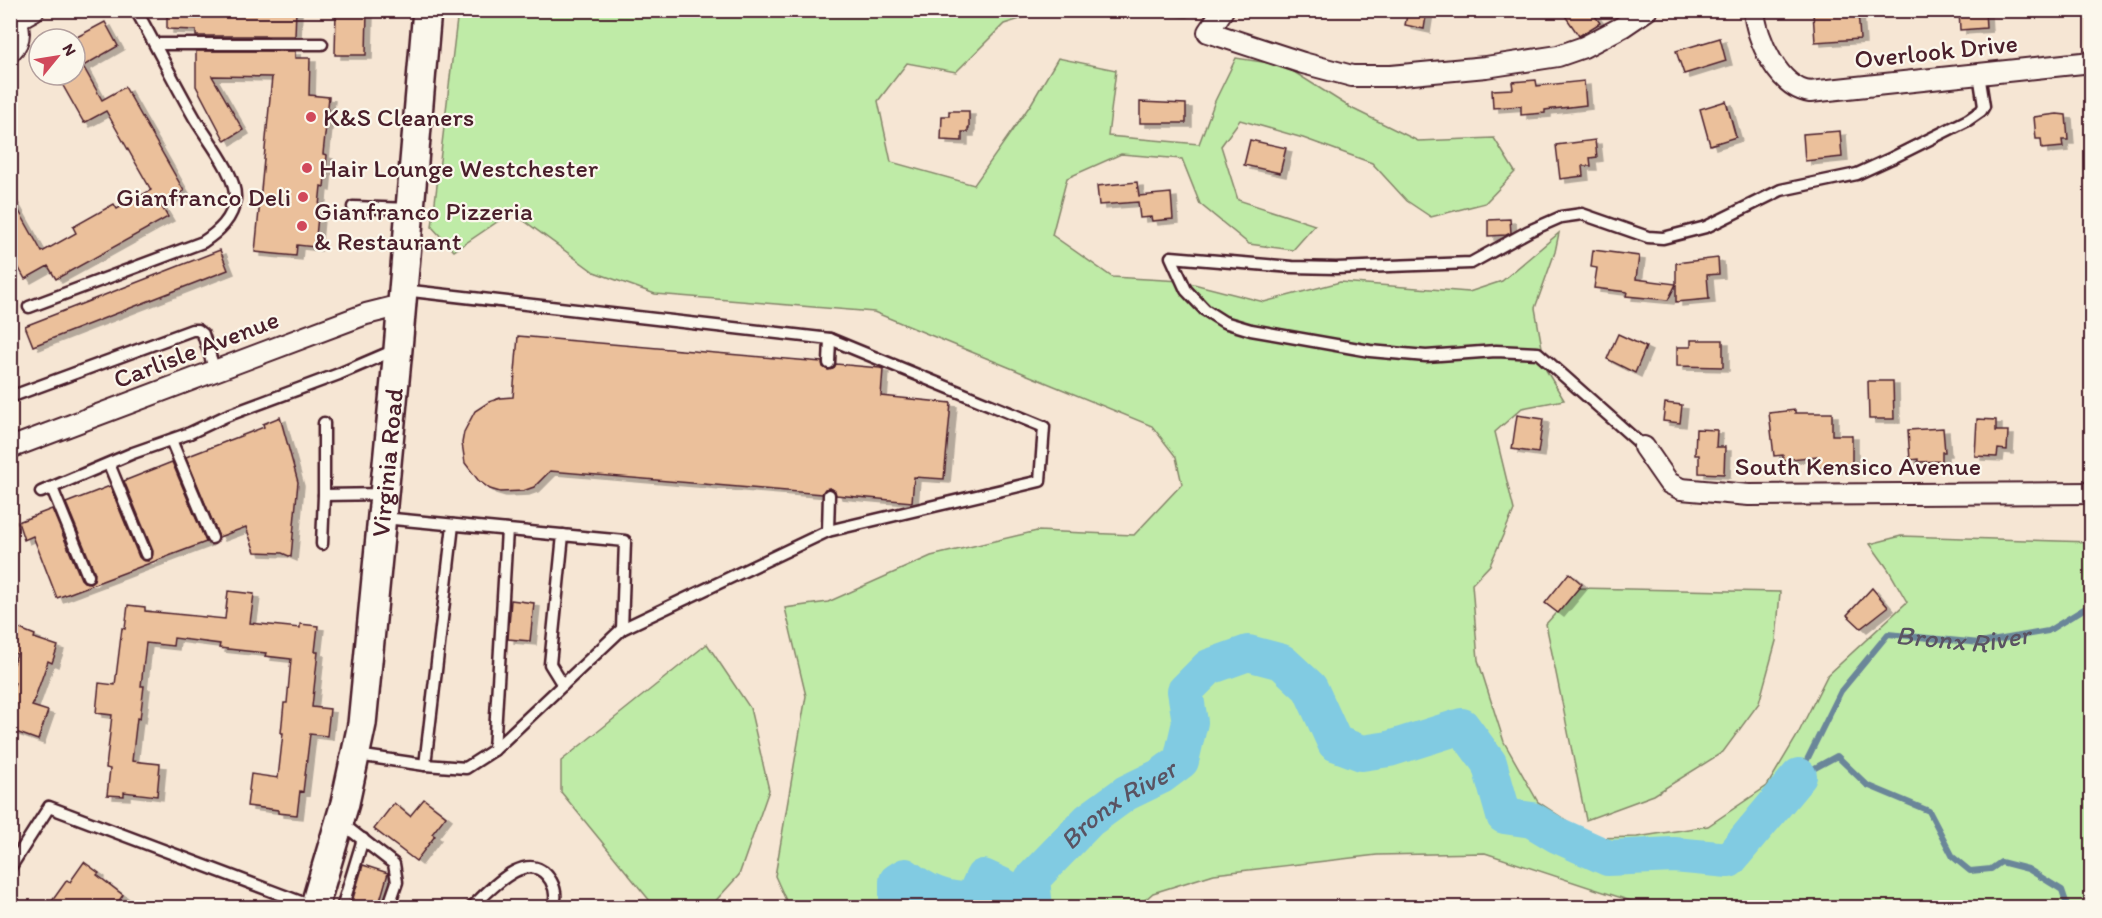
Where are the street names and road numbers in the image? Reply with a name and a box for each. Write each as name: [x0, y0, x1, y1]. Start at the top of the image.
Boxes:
street label: Overlook Drive: [1853, 27, 2019, 75]
street label: Carlisle Avenue: [109, 303, 283, 395]
street label: Virginia Road: [364, 386, 410, 539]
street label: South Kensico Avenue: [1735, 450, 1981, 482]

